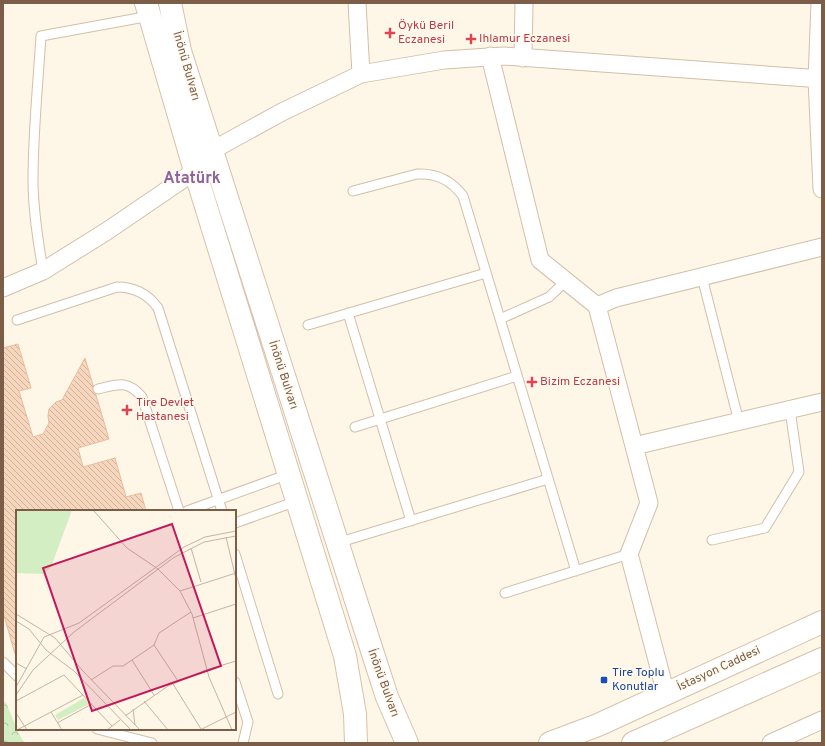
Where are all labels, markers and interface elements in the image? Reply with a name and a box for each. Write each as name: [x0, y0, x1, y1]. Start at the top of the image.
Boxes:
place label: Öykü Beril Eczanesi: [398, 18, 454, 48]
marker: Öykü Beril Eczanesi: [385, 28, 395, 38]
street label: İnönü Bulvarı: [168, 30, 204, 102]
place label: Ihlamur Eczanesi: [479, 31, 570, 47]
marker: Ihlamur Eczanesi: [466, 34, 476, 44]
district label: Atatürk: [163, 169, 221, 189]
street label: İnönü Bulvarı: [264, 339, 302, 411]
place label: Bizim Eczanesi: [540, 374, 620, 390]
marker: Bizim Eczanesi: [527, 377, 537, 387]
place label: Tire Devlet Hastanesi: [136, 395, 194, 425]
marker: Tire Devlet Hastanesi: [121, 404, 133, 416]
inset map: [16, 510, 236, 730]
street label: İstasyon Caddesi: [675, 643, 763, 695]
street label: İnönü Bulvarı: [363, 647, 403, 719]
place label: Tire Toplu Konutlar: [612, 665, 664, 695]
marker: Tire Toplu Konutlar: [599, 675, 609, 685]

